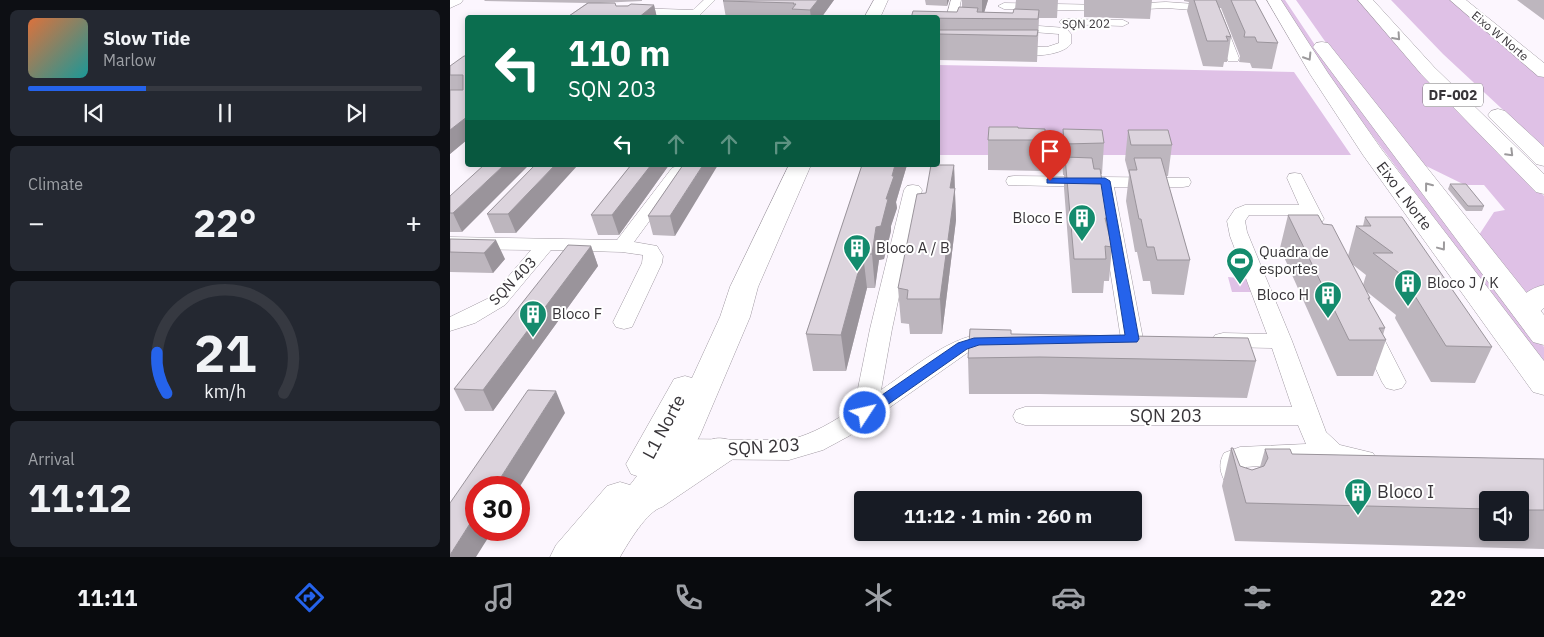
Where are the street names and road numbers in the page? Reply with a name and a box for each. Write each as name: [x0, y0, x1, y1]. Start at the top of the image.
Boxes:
street label: Eixo W Norte: [1469, 8, 1532, 64]
street label: SQN 202: [1062, 16, 1110, 31]
road number: DF-002: [1423, 84, 1483, 106]
street label: Eixo L Norte: [1372, 158, 1436, 234]
street label: SQN 403: [485, 252, 540, 309]
street label: L1 Norte: [637, 391, 690, 463]
street label: SQN 203: [1130, 404, 1202, 427]
street label: SQN 203: [727, 432, 801, 461]

